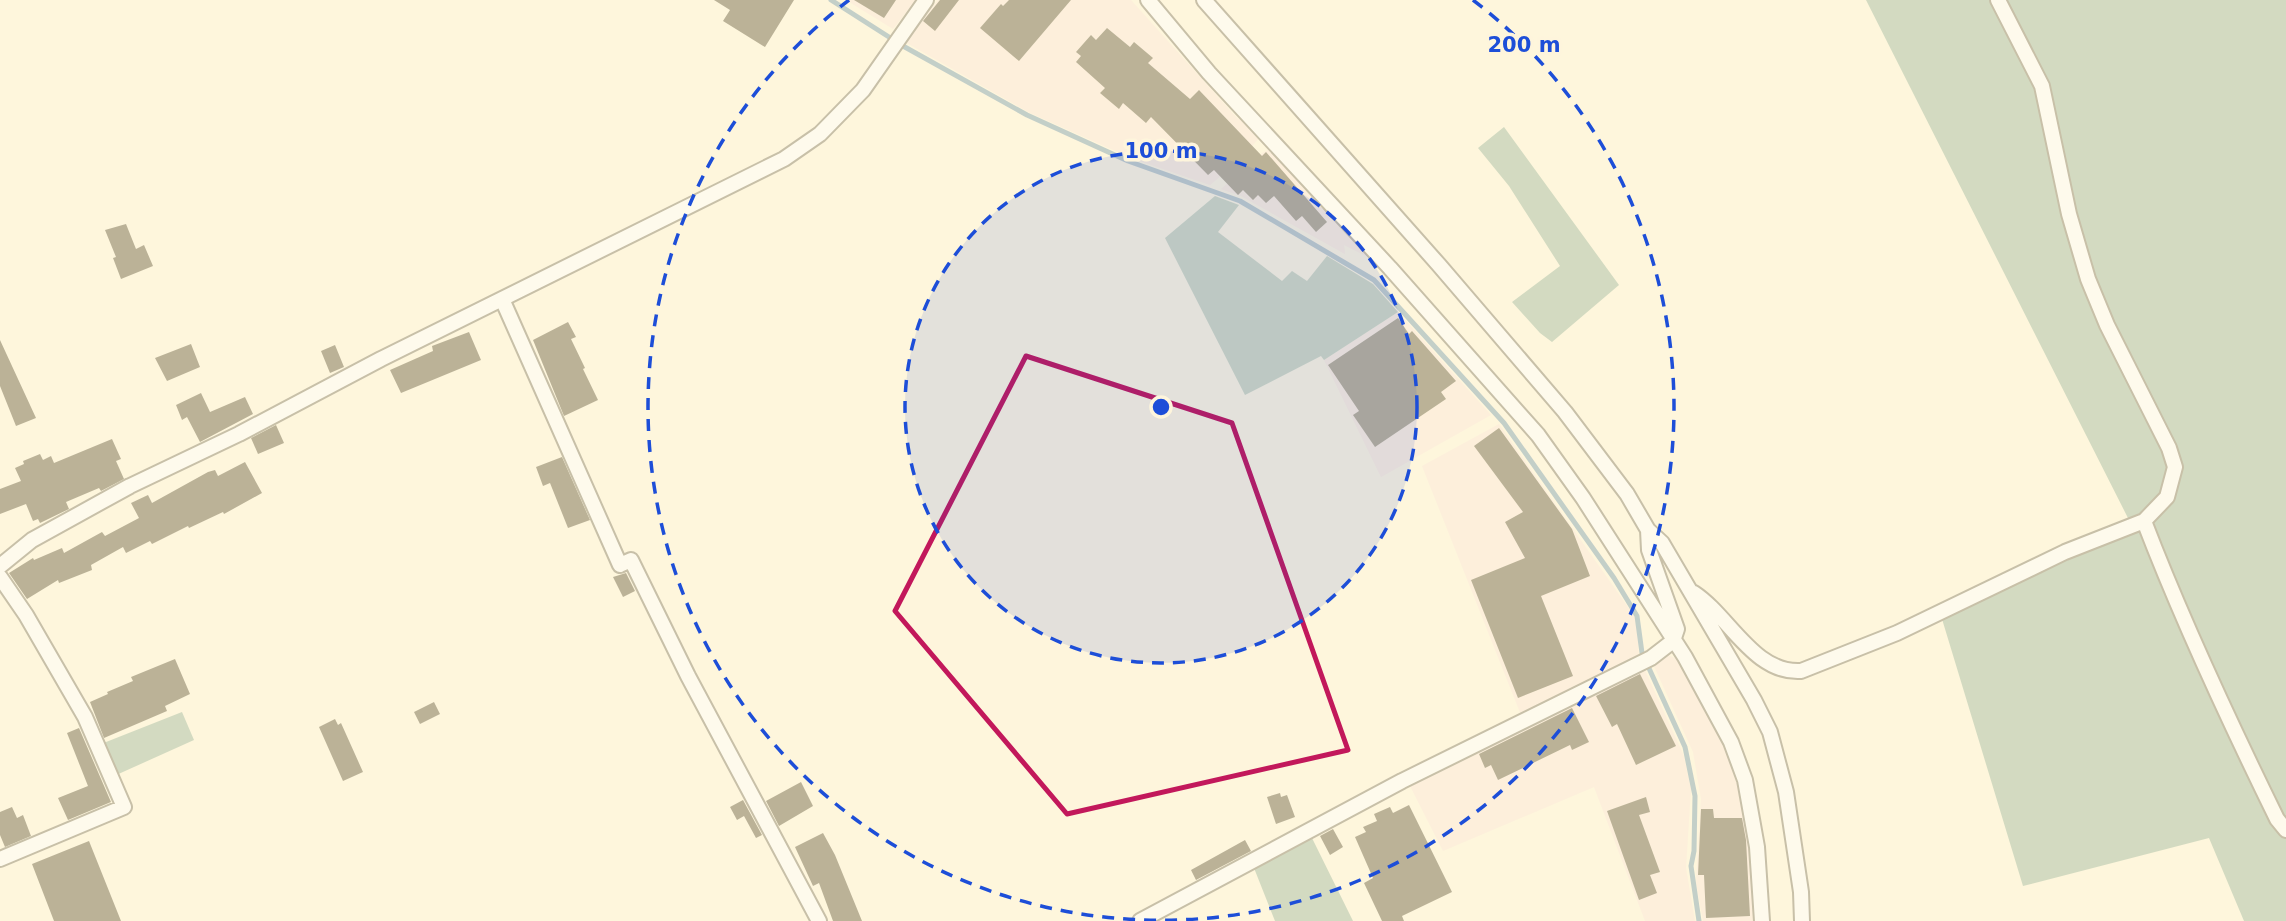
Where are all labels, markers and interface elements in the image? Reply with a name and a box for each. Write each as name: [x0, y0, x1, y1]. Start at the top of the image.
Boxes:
text: 200 m: [1487, 33, 1561, 57]
text: 100 m: [1124, 139, 1198, 163]
centre of rings: [1149, 395, 1173, 419]

